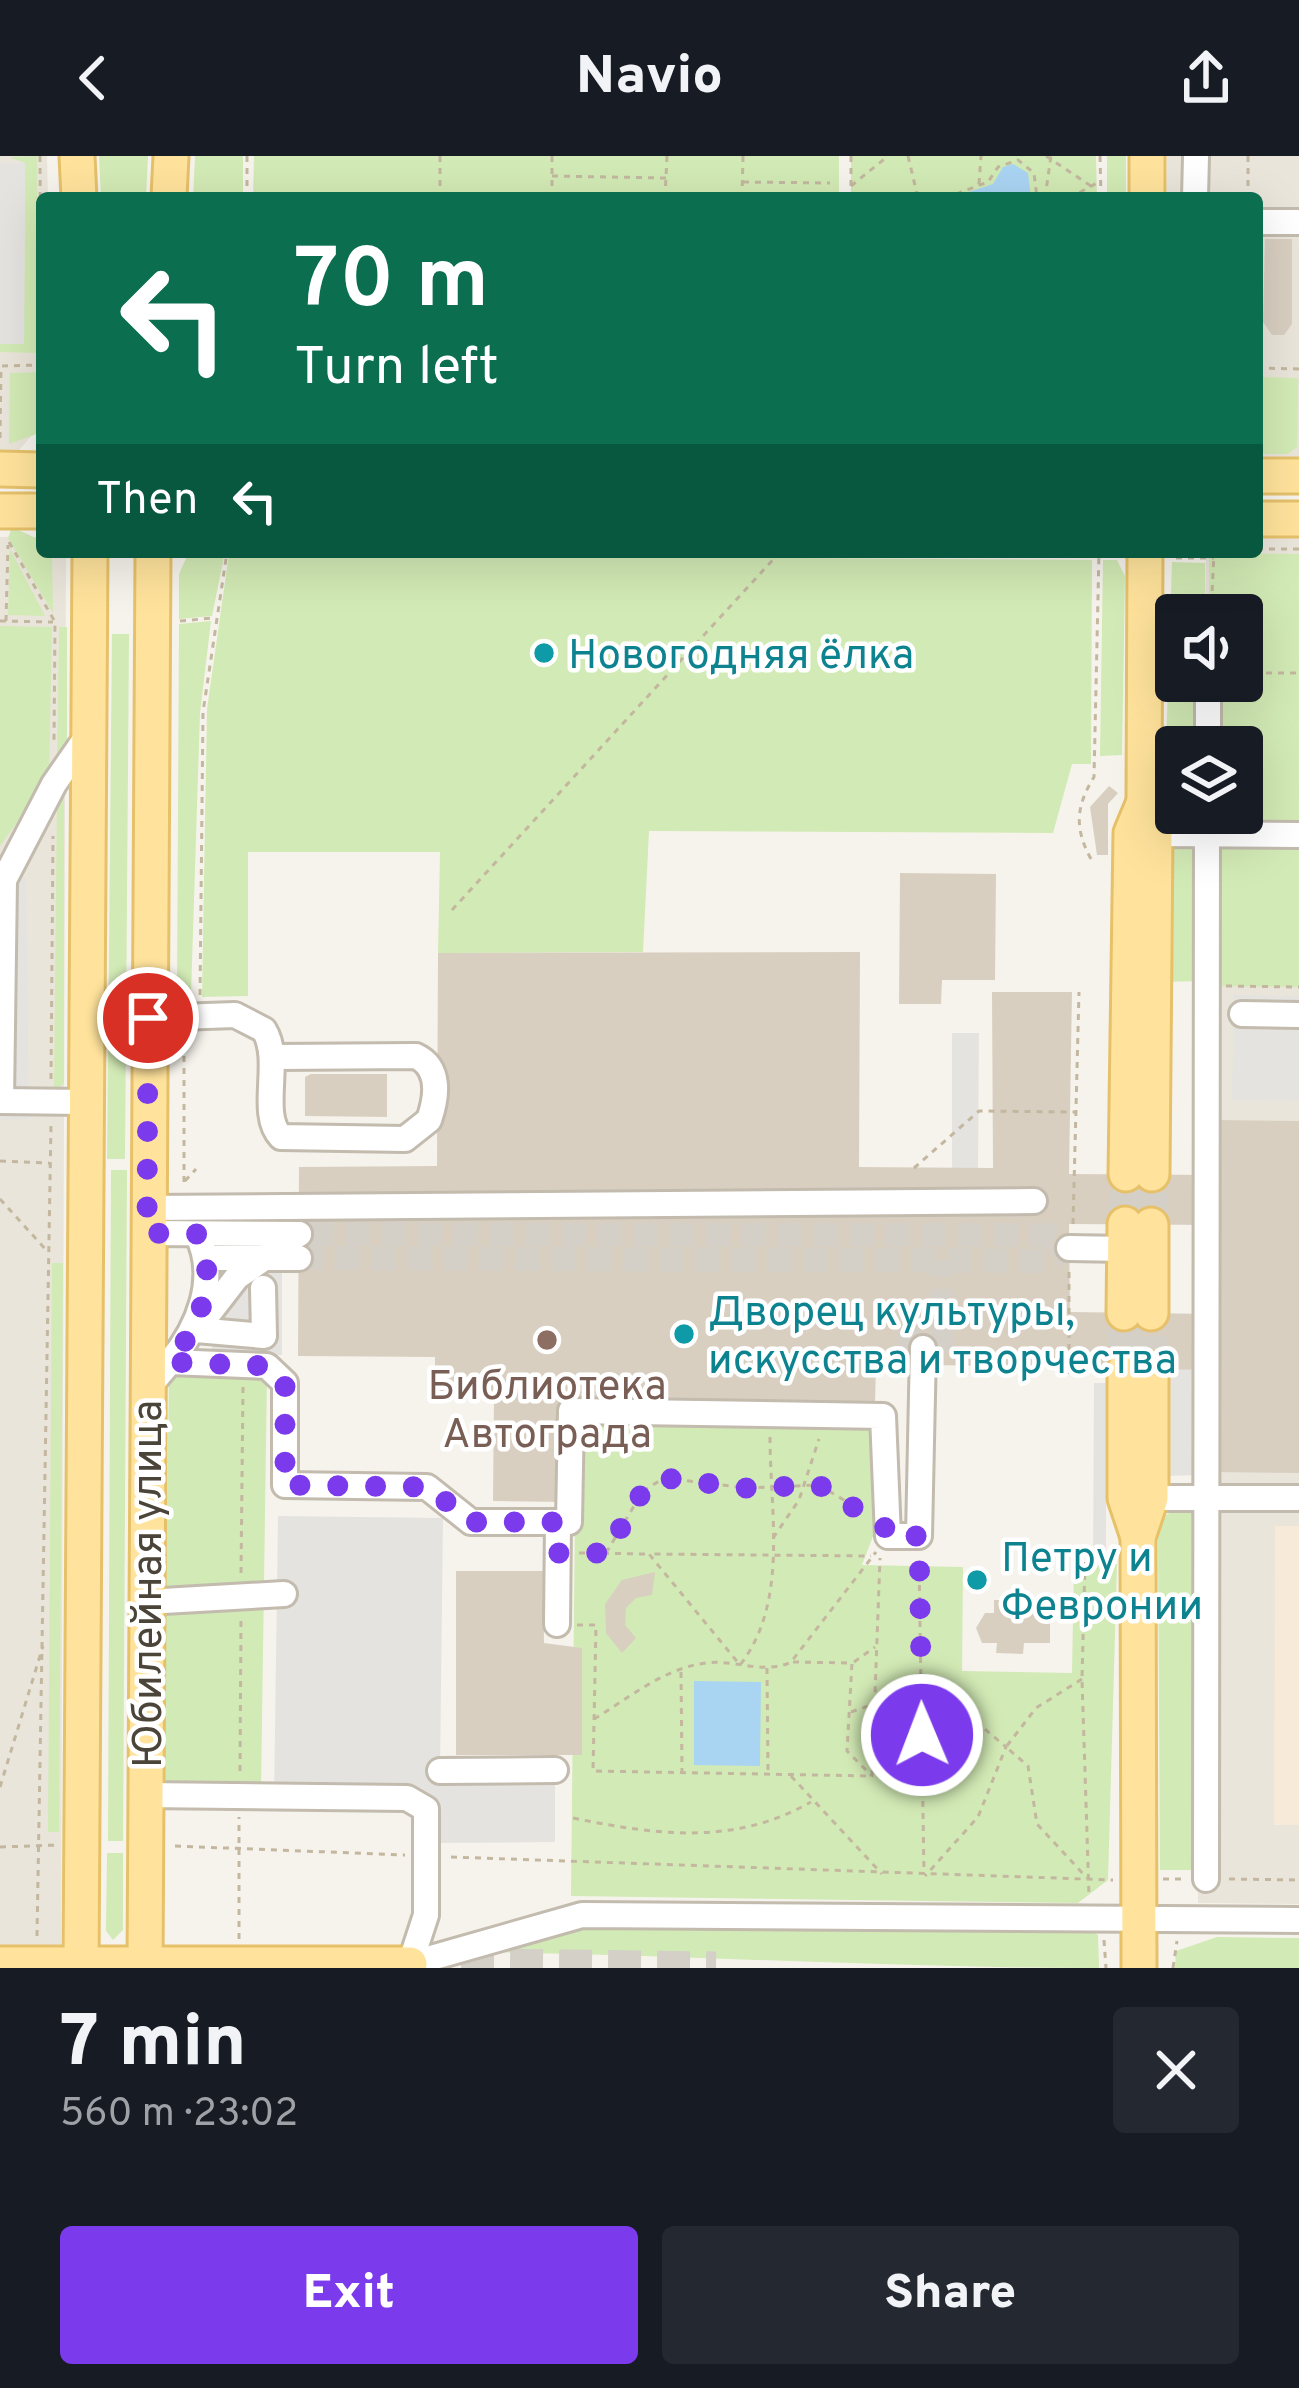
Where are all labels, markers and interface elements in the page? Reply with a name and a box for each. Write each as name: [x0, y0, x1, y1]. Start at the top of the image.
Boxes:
text: Navio: [576, 44, 723, 113]
icon: back: [60, 45, 126, 111]
icon: share: [1173, 45, 1239, 111]
text: 70 m: [294, 231, 489, 337]
icon: left: [96, 240, 252, 396]
text: Turn left: [294, 335, 499, 404]
icon: left: [222, 468, 288, 534]
text: Then: [96, 473, 198, 530]
map controls: [1155, 594, 1263, 834]
button: sound: [1155, 594, 1263, 702]
place label: Новогодняя ёлка: [568, 631, 914, 684]
marker: Новогодняя ёлка: [531, 640, 557, 666]
button: layers: [1155, 726, 1263, 834]
pin: [97, 967, 199, 1069]
icon: arrive: [115, 985, 181, 1051]
place label: Дворец культуры, искусства и творчества: [708, 1288, 1177, 1389]
marker: Дворец культуры, искусства и творчества: [671, 1321, 697, 1347]
marker: Библиотека Автограда: [534, 1327, 560, 1353]
place label: Библиотека Автограда: [427, 1362, 667, 1463]
street label: Юбилейная улица: [124, 1400, 177, 1768]
place label: Петру и Февронии: [1001, 1534, 1203, 1635]
marker: Петру и Февронии: [964, 1567, 990, 1593]
position arrow: [859, 1672, 985, 1798]
text: 7 min: [60, 2000, 247, 2092]
button: close: [1113, 2007, 1239, 2133]
text: 560 m · 23:02: [60, 2091, 298, 2140]
button: Exit: [60, 2226, 638, 2364]
button: Share: [662, 2226, 1239, 2364]

